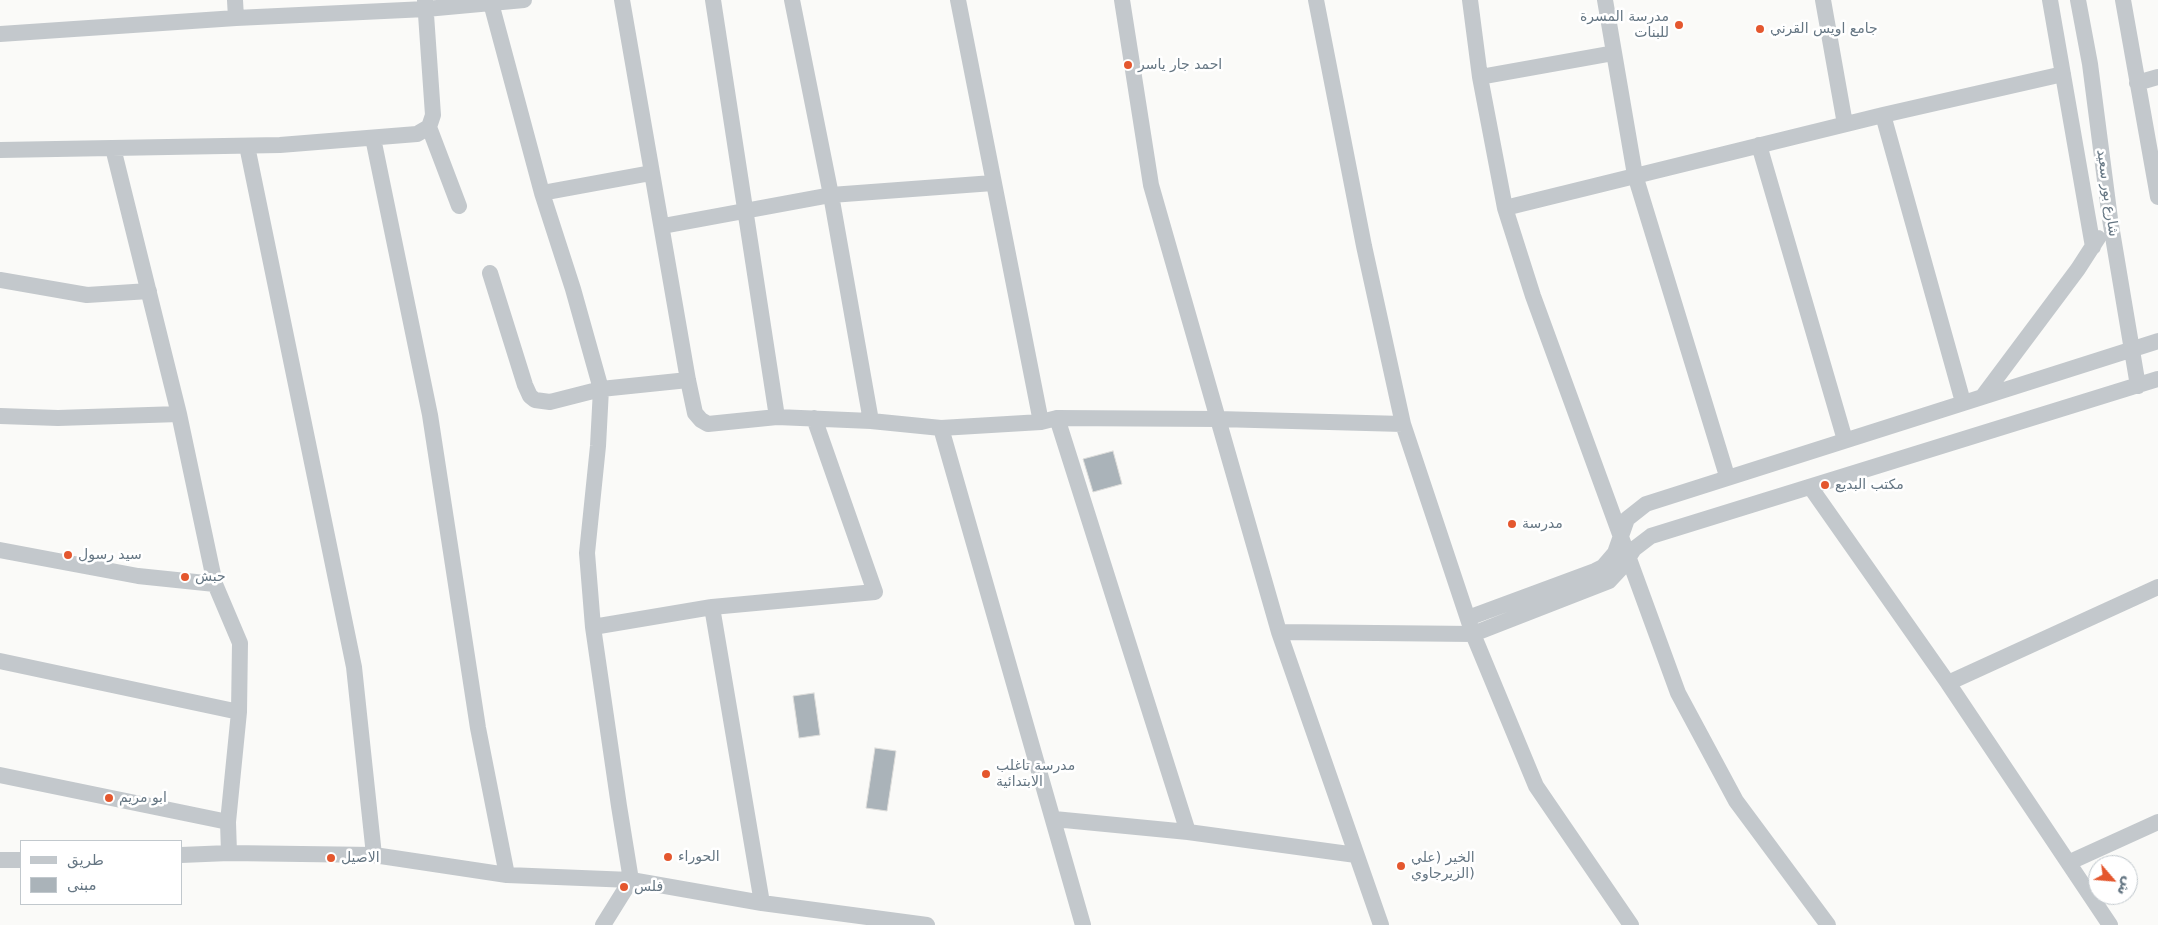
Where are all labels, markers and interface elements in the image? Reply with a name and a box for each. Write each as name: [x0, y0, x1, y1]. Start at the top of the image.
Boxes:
place label: مدرسة المسرة للبنات: [1580, 9, 1669, 41]
marker: مدرسة المسرة للبنات: [1673, 19, 1685, 31]
place label: جامع اويس القرني: [1770, 21, 1878, 37]
marker: جامع اويس القرني: [1754, 23, 1766, 35]
place label: احمد جار ياسر: [1138, 57, 1222, 73]
marker: احمد جار ياسر: [1122, 59, 1134, 71]
street label: شارع بور سعيد: [2093, 148, 2121, 238]
place label: مكتب البديع: [1835, 477, 1904, 493]
marker: مكتب البديع: [1819, 479, 1831, 491]
place label: مدرسة: [1522, 516, 1563, 532]
marker: مدرسة: [1506, 518, 1518, 530]
place label: سيد رسول: [78, 547, 142, 563]
marker: سيد رسول: [62, 549, 74, 561]
place label: حبش: [195, 569, 226, 585]
marker: حبش: [179, 571, 191, 583]
place label: مدرسة تاغلب الابتدائية: [996, 758, 1075, 790]
marker: مدرسة تاغلب الابتدائية: [980, 768, 992, 780]
place label: ابو مريم: [119, 790, 167, 806]
marker: ابو مريم: [103, 792, 115, 804]
legend: [20, 840, 182, 905]
place label: الحوراء: [678, 849, 720, 865]
place label: الاصيل: [341, 850, 380, 866]
place label: الخير (علي الزيرجاوي): [1411, 850, 1475, 882]
text: طريق: [67, 851, 104, 869]
marker: الحوراء: [662, 851, 674, 863]
marker: الاصيل: [325, 852, 337, 864]
north arrow: [2088, 855, 2138, 905]
marker: الخير (علي الزيرجاوي): [1395, 860, 1407, 872]
text: ش: [2114, 874, 2137, 899]
text: مبنى: [67, 876, 97, 894]
place label: فلس: [634, 879, 663, 895]
marker: فلس: [618, 881, 630, 893]

